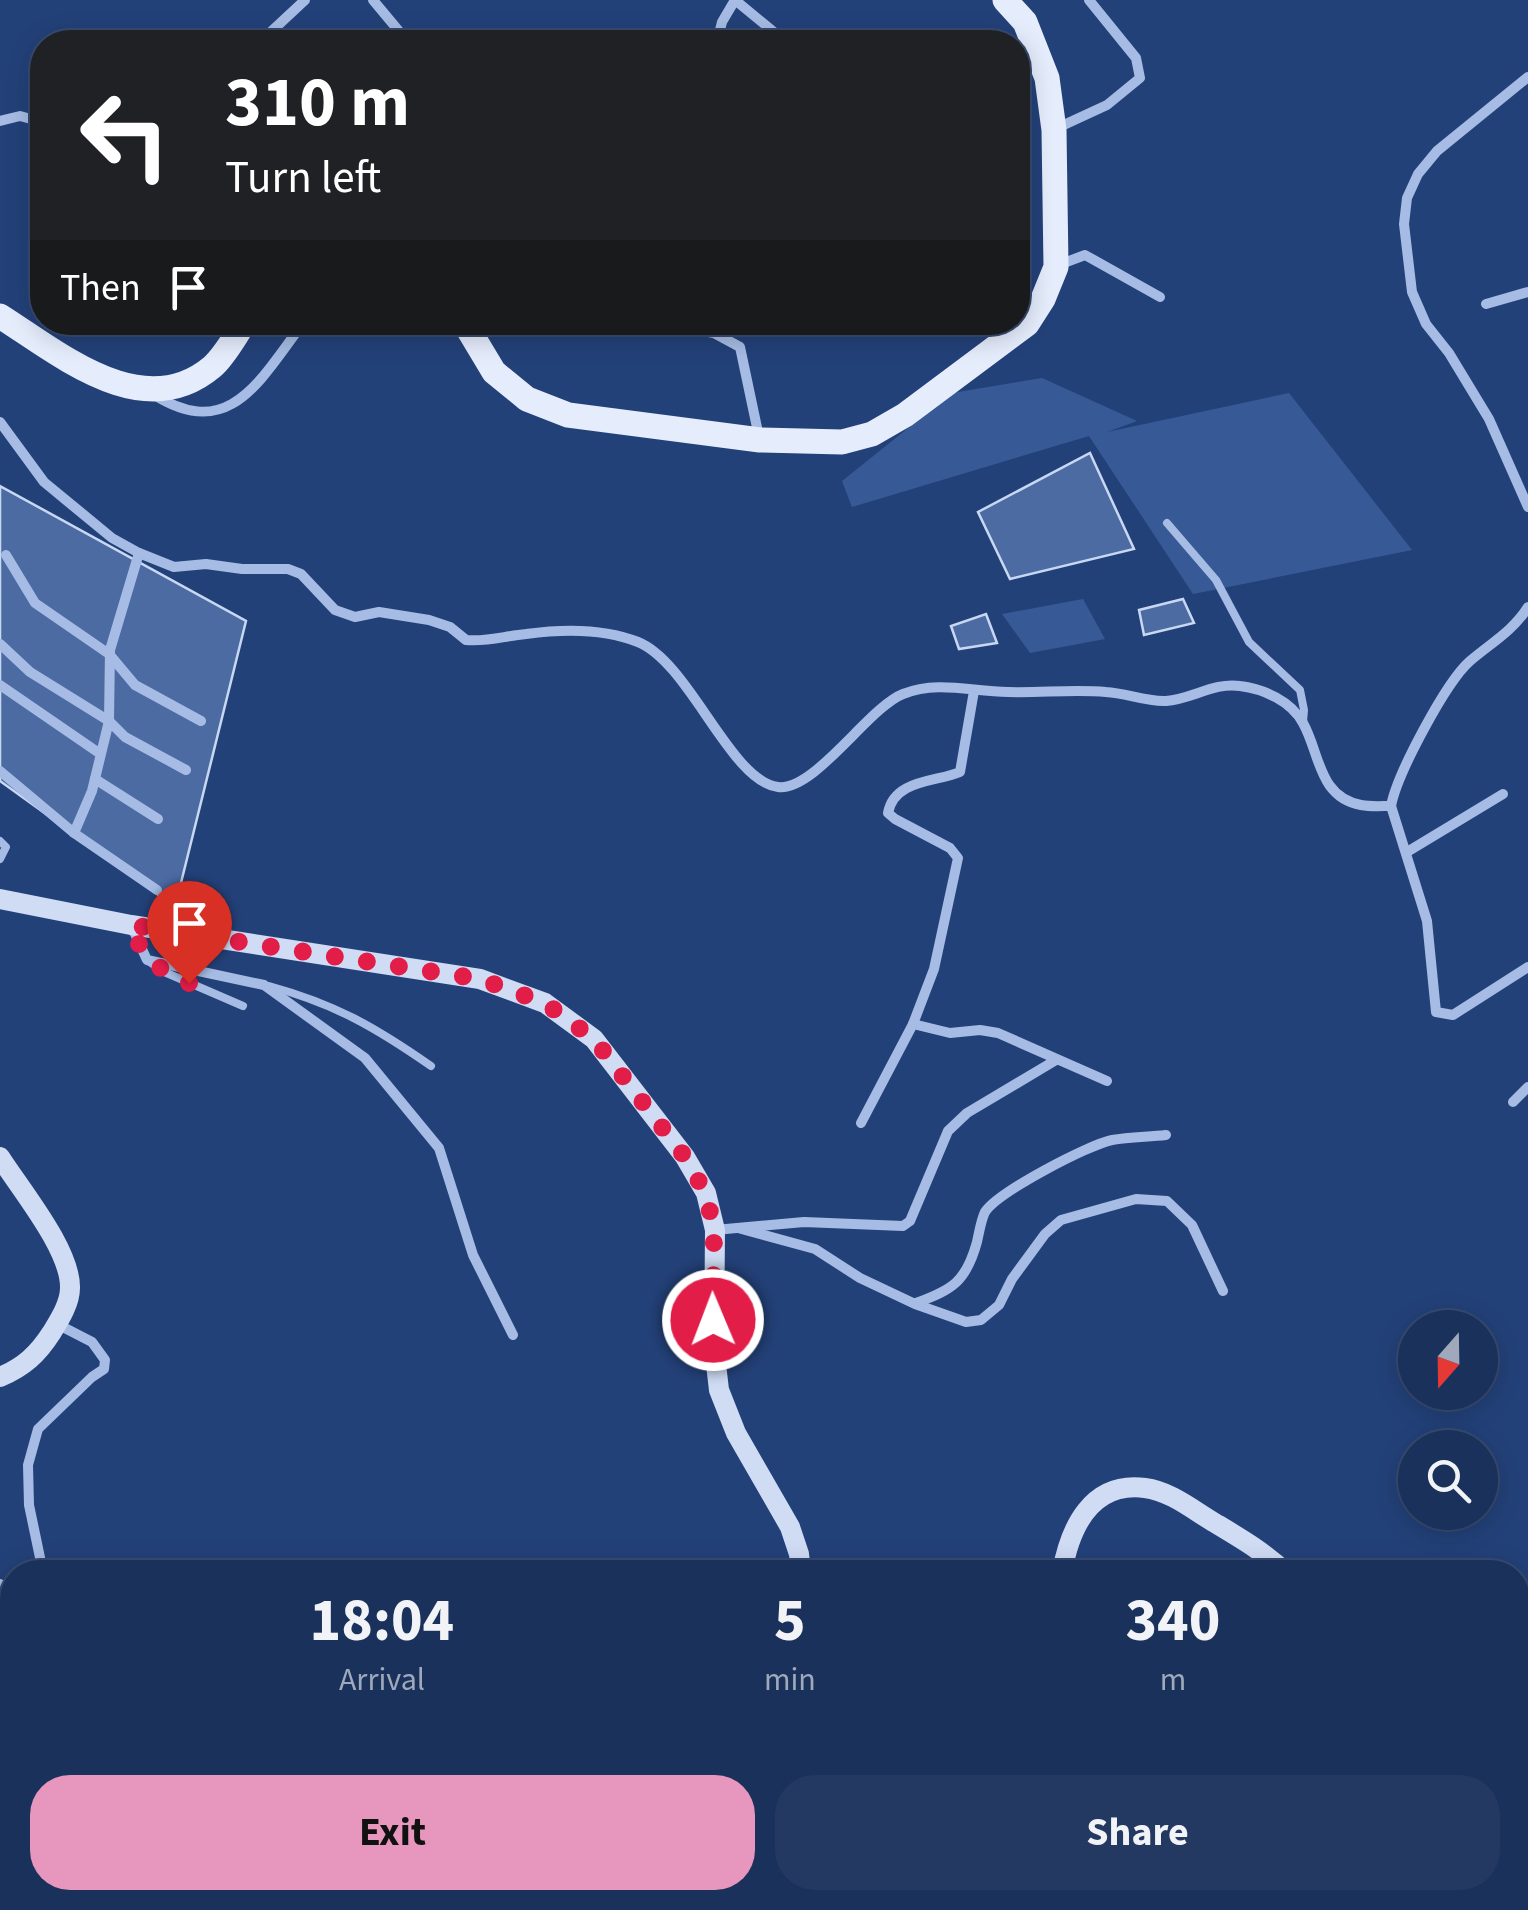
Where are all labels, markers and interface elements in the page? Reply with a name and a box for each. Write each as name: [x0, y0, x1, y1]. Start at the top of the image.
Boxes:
text: 310 m: [225, 53, 410, 153]
icon: left: [60, 70, 190, 200]
text: Turn left: [225, 146, 381, 210]
icon: arrive: [161, 260, 216, 315]
text: Then: [60, 261, 141, 315]
pin: [147, 881, 232, 984]
icon: arrive: [162, 896, 217, 951]
position arrow: [661, 1268, 765, 1372]
north arrow: [1398, 1310, 1498, 1410]
map controls: [1398, 1310, 1498, 1530]
button: search: [1398, 1430, 1498, 1530]
text: 18:04: [310, 1579, 454, 1664]
text: 5: [774, 1579, 806, 1664]
text: 340: [1125, 1579, 1220, 1664]
text: Arrival: [339, 1657, 425, 1703]
text: min: [764, 1657, 816, 1703]
text: m: [1160, 1657, 1186, 1703]
button: Exit: [30, 1775, 755, 1890]
button: Share: [775, 1775, 1500, 1890]

